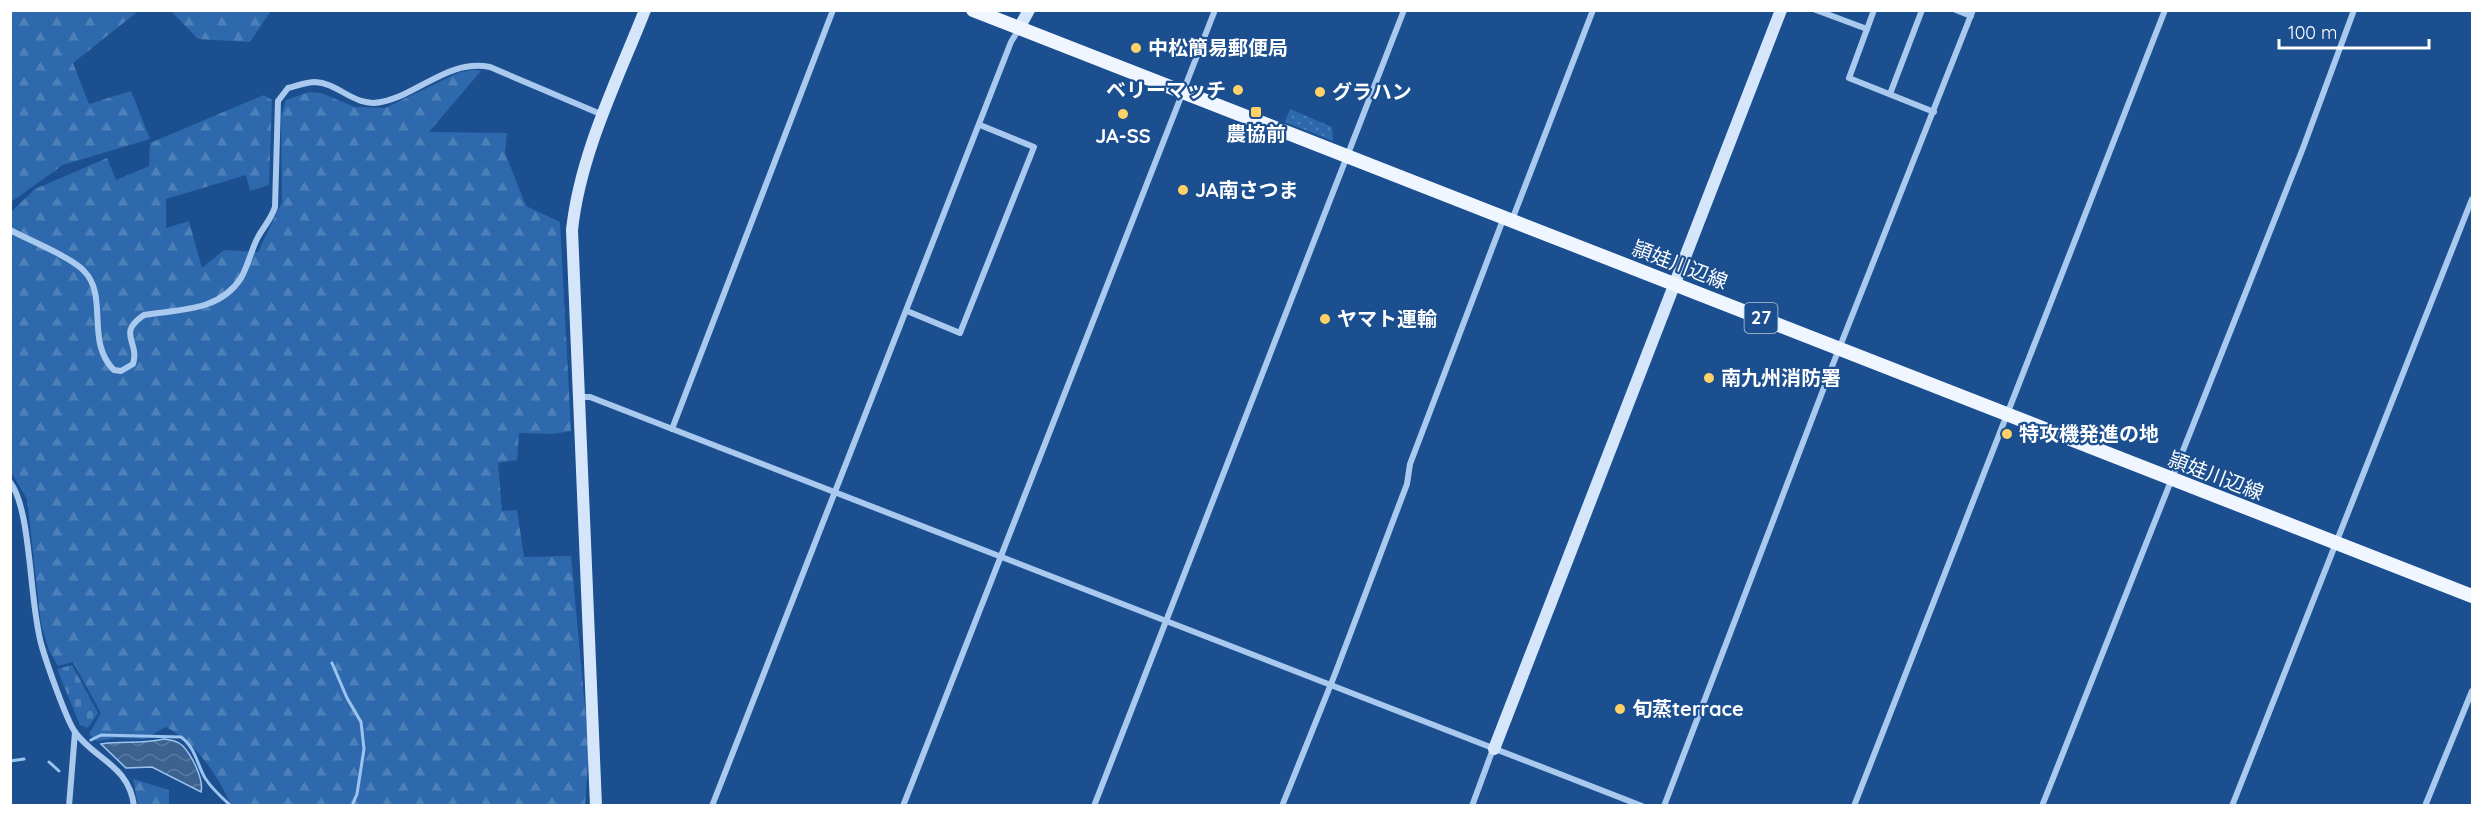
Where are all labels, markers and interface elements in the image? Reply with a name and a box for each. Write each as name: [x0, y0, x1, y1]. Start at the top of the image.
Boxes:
scale bar: [2279, 12, 2429, 50]
text: 100 m: [2288, 21, 2337, 44]
place label: 中松簡易郵便局: [1148, 35, 1288, 60]
marker: 中松簡易郵便局: [1129, 41, 1143, 55]
place label: ベリーマッチ: [1106, 77, 1226, 102]
place label: グラハン: [1332, 79, 1412, 104]
marker: ベリーマッチ: [1231, 83, 1245, 97]
marker: グラハン: [1313, 85, 1327, 99]
marker: 農協前: [1249, 105, 1263, 119]
marker: JA-SS: [1116, 107, 1130, 121]
place label: 農協前: [1226, 121, 1286, 146]
place label: JA-SS: [1095, 123, 1151, 148]
place label: JA南さつま: [1195, 177, 1299, 202]
marker: JA南さつま: [1176, 183, 1190, 197]
street label: 頴娃川辺線: [1629, 235, 1731, 294]
road number: 27: [1744, 303, 1778, 333]
place label: ヤマト運輸: [1337, 306, 1437, 331]
marker: ヤマト運輸: [1318, 312, 1332, 326]
place label: 南九州消防署: [1721, 365, 1841, 390]
marker: 南九州消防署: [1702, 371, 1716, 385]
place label: 特攻機発進の地: [2019, 421, 2159, 446]
marker: 特攻機発進の地: [2000, 427, 2014, 441]
street label: 頴娃川辺線: [2165, 446, 2267, 505]
place label: 旬蒸terrace: [1632, 696, 1744, 721]
marker: 旬蒸terrace: [1613, 702, 1627, 716]

